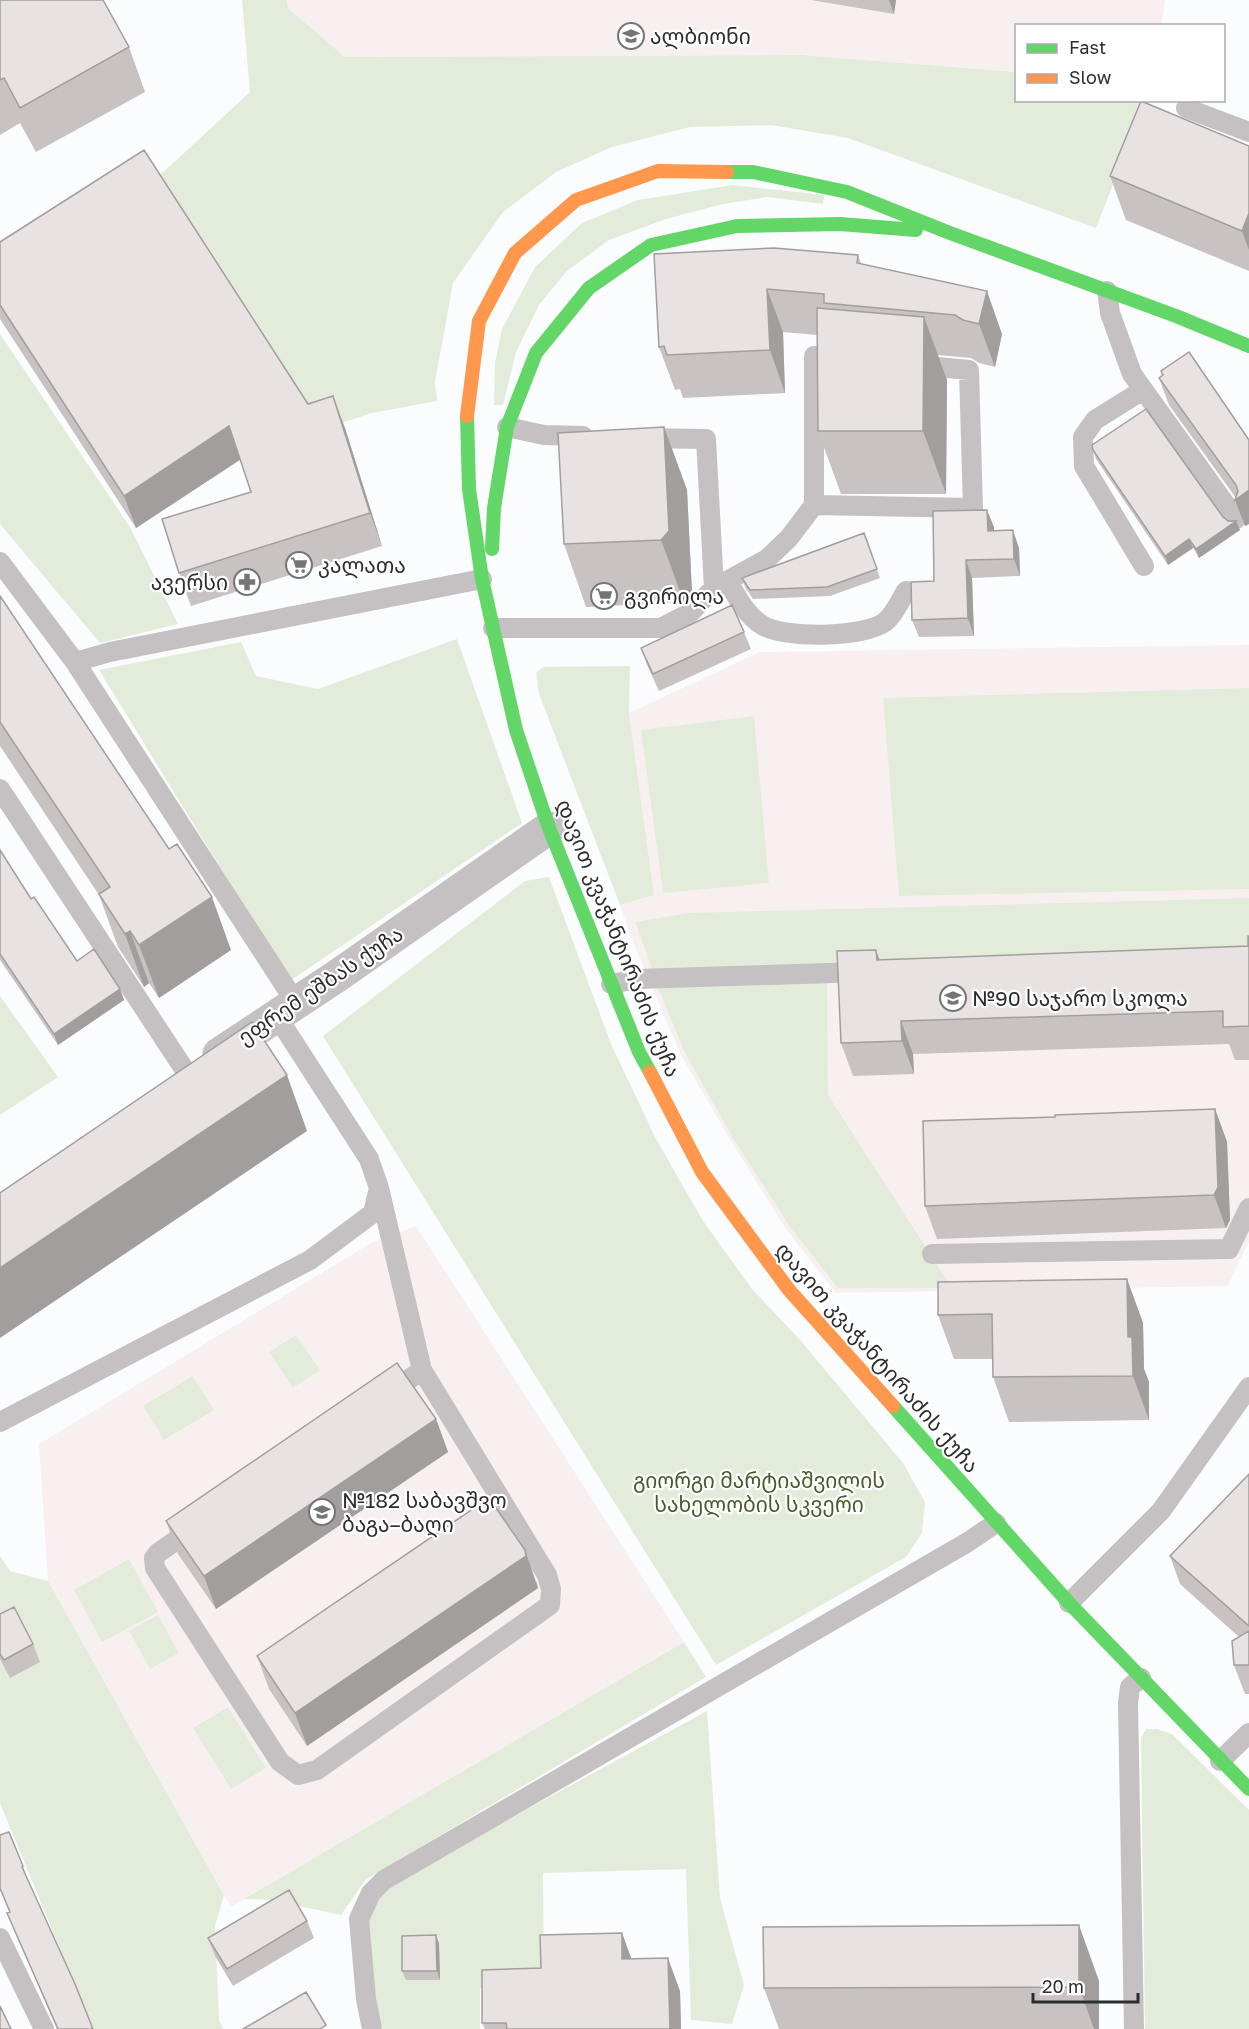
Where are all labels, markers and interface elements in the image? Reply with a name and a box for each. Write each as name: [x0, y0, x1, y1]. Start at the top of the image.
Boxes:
school or university icon: ალბიონი: [616, 21, 646, 51]
place label: ალბიონი: [650, 23, 751, 50]
legend: [1015, 24, 1225, 102]
text: Fast: [1069, 36, 1106, 58]
text: Slow: [1069, 66, 1112, 88]
supermarket icon: კალათა: [284, 550, 314, 580]
place label: კალათა: [318, 552, 406, 579]
pharmacy icon: ავერსი: [232, 567, 262, 597]
place label: ავერსი: [151, 569, 228, 595]
supermarket icon: გვირილა: [589, 581, 619, 611]
place label: გვირილა: [624, 583, 724, 610]
street label: დავით კვაჭანტირაძის ქუჩა: [550, 795, 687, 1081]
street label: ეფრემ ეშბას ქუჩა: [232, 920, 408, 1050]
school or university icon: №90 საჯარო სკოლა: [938, 983, 968, 1013]
place label: №90 საჯარო სკოლა: [972, 985, 1188, 1012]
street label: დავით კვაჭანტირაძის ქუჩა: [770, 1236, 985, 1478]
park label: გიორგი მარტიაშვილის სახელობის სკვერი: [633, 1467, 885, 1518]
place label: №182 საბავშვო ბაგა–ბაღი: [342, 1487, 507, 1538]
school or university icon: №182 საბავშვო ბაგა–ბაღი: [307, 1497, 337, 1527]
scale bar: [1033, 1966, 1138, 2004]
text: 20 m: [1042, 1975, 1084, 1997]

